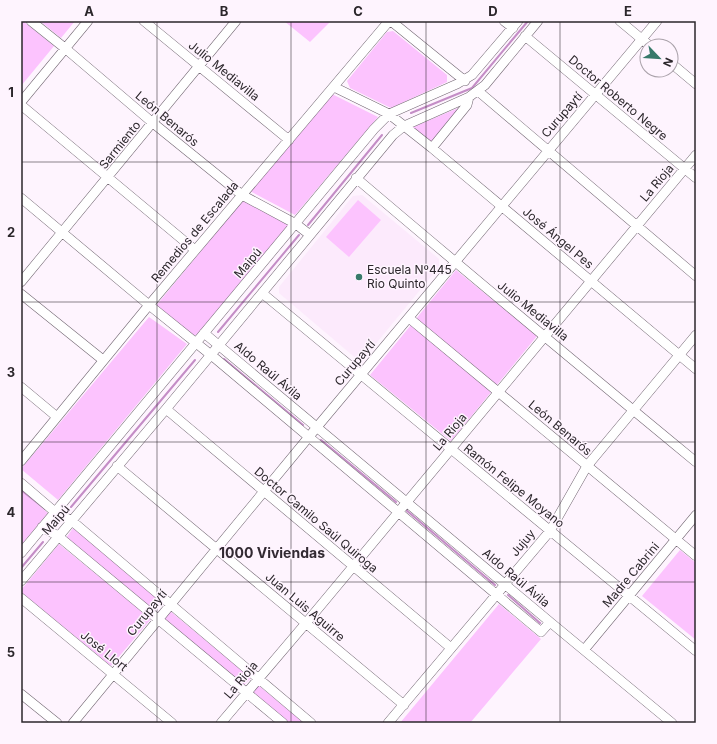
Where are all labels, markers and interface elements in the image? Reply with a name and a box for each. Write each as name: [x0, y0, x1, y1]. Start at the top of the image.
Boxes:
text: A: [84, 3, 94, 19]
text: B: [220, 3, 229, 19]
text: C: [353, 3, 363, 19]
text: D: [488, 3, 498, 19]
text: E: [624, 3, 632, 19]
street label: Julio Mediavilla: [186, 37, 263, 104]
north arrow: [639, 38, 679, 78]
street label: Doctor Roberto Negre: [566, 52, 670, 144]
text: 1: [8, 84, 14, 100]
street label: León Benarós: [133, 88, 202, 149]
street label: Curupaytí: [538, 89, 585, 140]
street label: Sarmiento: [96, 118, 144, 172]
street label: La Rioja: [637, 161, 677, 204]
street label: Remedios de Escalada: [148, 178, 241, 285]
street label: José Ángel Pes: [520, 204, 597, 272]
text: 2: [7, 224, 15, 240]
street label: Maipú: [231, 244, 265, 281]
place label: Escuela Nº445 Rio Quinto: [367, 262, 452, 291]
marker: Escuela Nº445 Rio Quinto: [354, 272, 364, 282]
street label: Julio Mediavilla: [495, 277, 572, 344]
street label: Curupaytí: [331, 337, 378, 389]
street label: Aldo Raúl Ávila: [231, 338, 305, 403]
text: 3: [7, 364, 15, 380]
street label: León Benarós: [526, 397, 595, 458]
street label: La Rioja: [430, 410, 470, 453]
street label: Ramón Felipe Moyano: [461, 440, 568, 531]
street label: Doctor Camilo Saúl Quiroga: [252, 464, 381, 576]
street label: Maipú: [39, 502, 73, 538]
text: 4: [7, 504, 16, 520]
street label: Jujuy: [507, 526, 538, 559]
street label: Madre Cabrini: [599, 539, 662, 610]
district label: 1000 Viviendas: [219, 544, 325, 561]
street label: Aldo Raúl Ávila: [479, 545, 553, 610]
street label: Juan Luis Aguirre: [262, 569, 348, 644]
street label: Curupaytí: [123, 586, 170, 639]
street label: José Llort: [78, 627, 131, 674]
text: 5: [7, 644, 15, 660]
street label: La Rioja: [221, 658, 261, 701]

